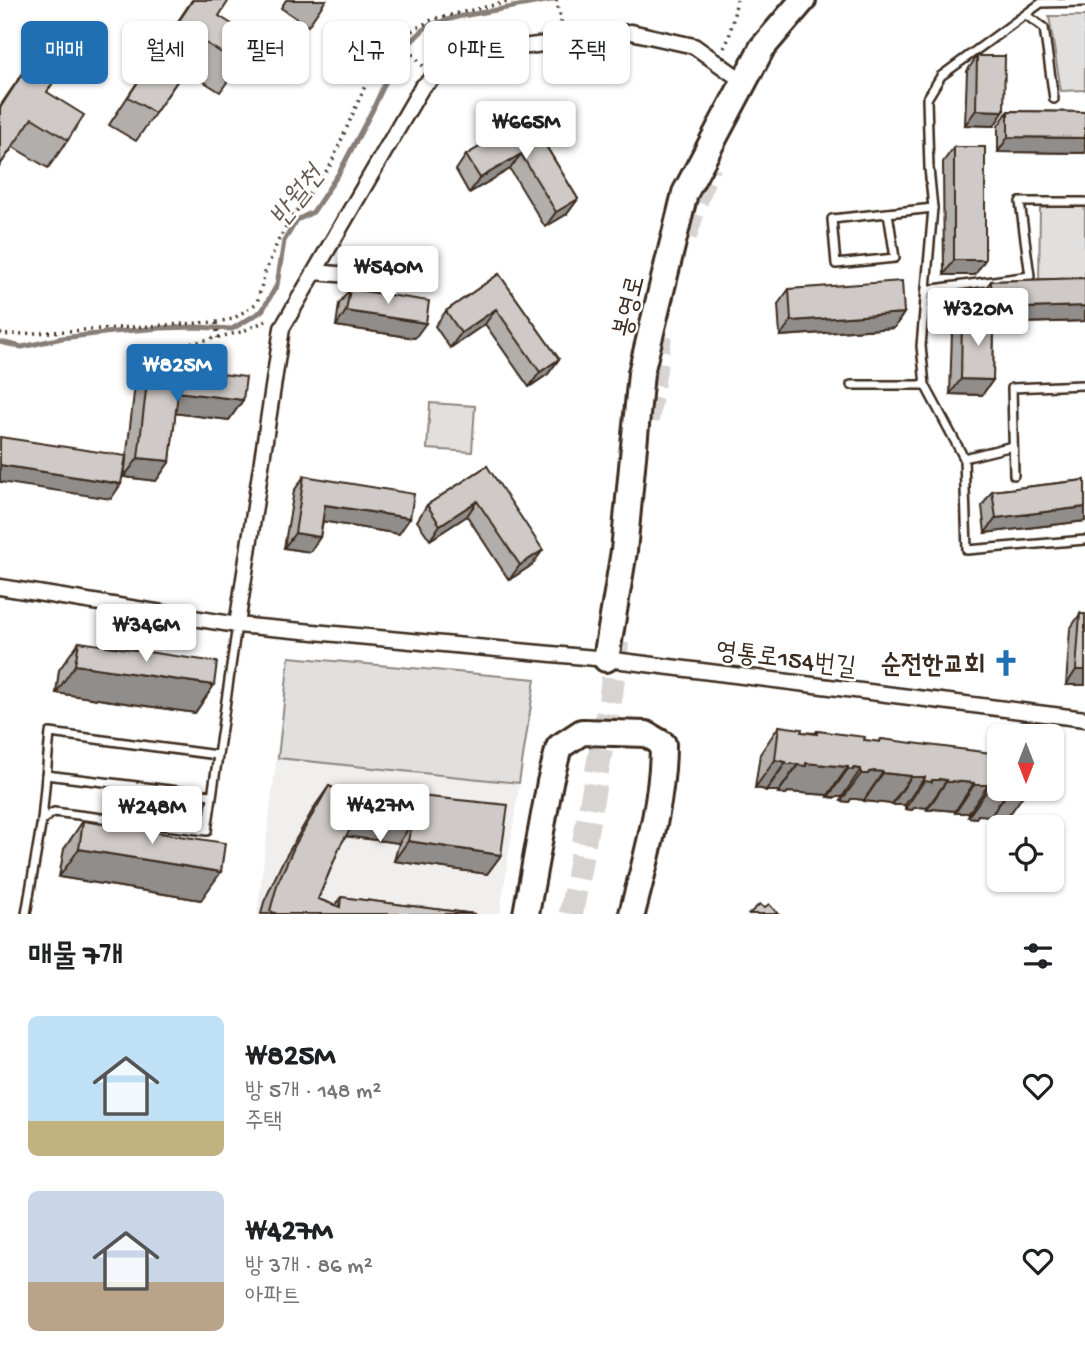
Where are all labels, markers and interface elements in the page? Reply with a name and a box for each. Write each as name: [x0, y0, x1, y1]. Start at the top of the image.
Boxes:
chip: 매매: [21, 21, 108, 84]
chip: 월세: [122, 21, 208, 84]
chip: 필터: [222, 21, 309, 84]
chip: 신규: [323, 21, 410, 84]
chip: 아파트: [424, 21, 529, 84]
chip: 주택: [543, 21, 630, 84]
pin: ₩665M: [477, 102, 575, 161]
text: ₩665M: [492, 110, 560, 137]
water label: 반월천: [265, 159, 334, 235]
pin: ₩540M: [339, 246, 437, 306]
text: ₩540M: [353, 255, 423, 282]
street label: 봉영로: [609, 273, 654, 341]
pin: ₩320M: [929, 288, 1027, 348]
text: ₩320M: [943, 297, 1013, 324]
pin: ₩825M: [128, 344, 226, 404]
text: ₩825M: [142, 353, 212, 380]
pin: ₩346M: [97, 604, 195, 664]
text: ₩346M: [112, 613, 180, 640]
street label: 영통로154번길: [714, 637, 857, 685]
church icon: 순전한교회: [991, 648, 1021, 678]
place label: 순전한교회: [880, 651, 985, 683]
north arrow: [987, 724, 1064, 802]
map controls: [987, 724, 1064, 892]
pin: ₩427M: [331, 784, 429, 844]
pin: ₩248M: [103, 786, 201, 846]
text: ₩427M: [346, 793, 414, 820]
text: ₩248M: [118, 795, 186, 822]
button: locate: [987, 815, 1064, 892]
icon: filters: [1019, 937, 1057, 975]
text: 매물 7개: [28, 941, 123, 976]
text: ₩825M: [245, 1041, 335, 1076]
icon: home: [84, 1044, 168, 1128]
icon: heart: [1019, 1067, 1057, 1105]
text: 방 5개 · 148 m²: [245, 1079, 381, 1106]
text: 주택: [245, 1109, 282, 1136]
text: ₩427M: [245, 1216, 333, 1251]
icon: home: [84, 1219, 168, 1303]
icon: heart: [1019, 1242, 1057, 1280]
text: 방 3개 · 86 m²: [245, 1254, 373, 1281]
text: 아파트: [245, 1284, 301, 1311]

